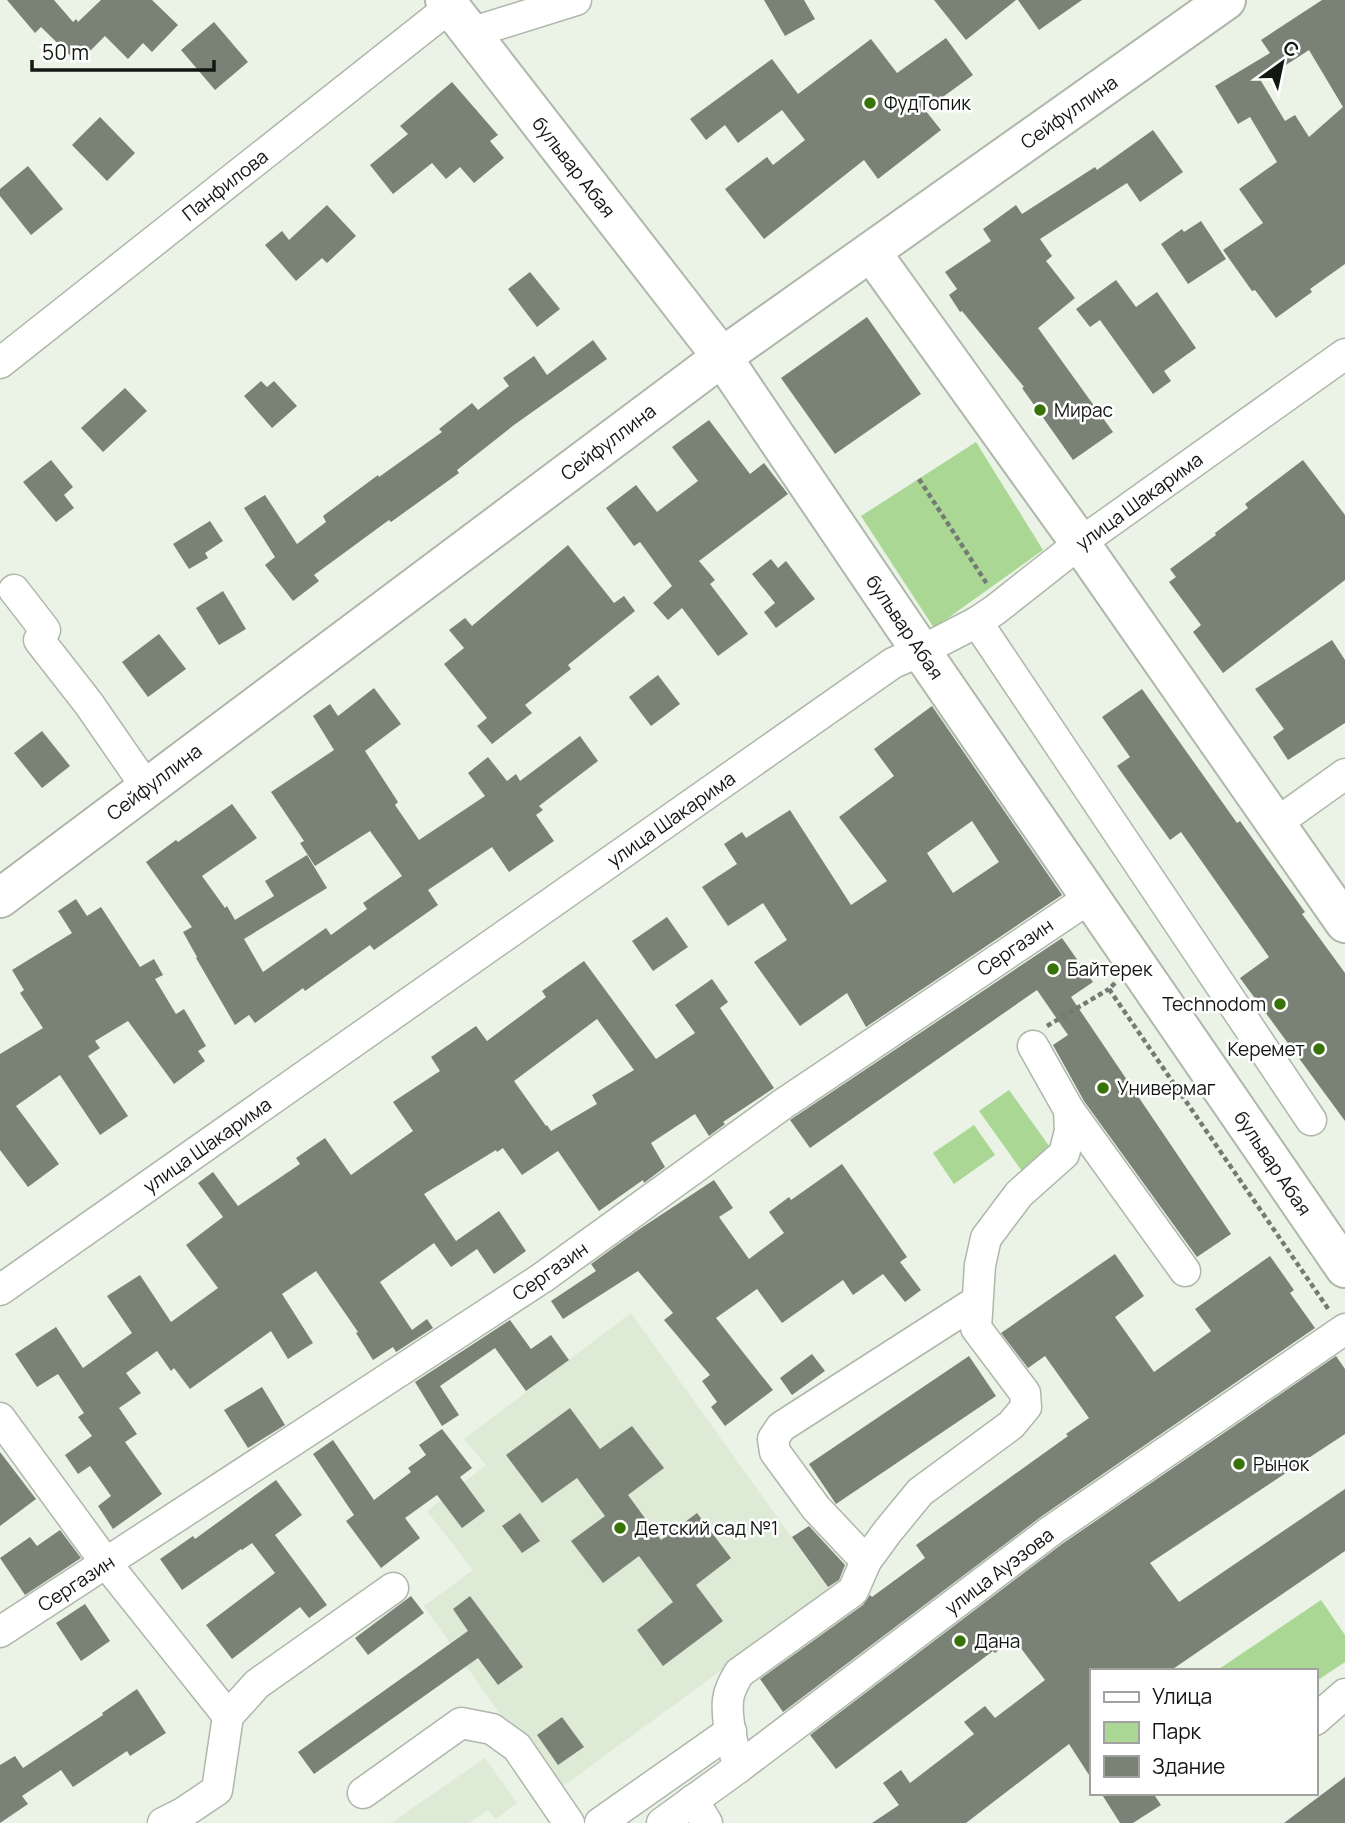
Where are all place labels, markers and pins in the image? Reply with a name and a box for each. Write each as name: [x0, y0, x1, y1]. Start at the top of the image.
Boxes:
place label: ФудТопик: [884, 90, 971, 116]
marker: ФудТопик: [862, 95, 878, 111]
place label: Мирас: [1054, 397, 1113, 423]
marker: Мирас: [1032, 402, 1048, 418]
place label: Байтерек: [1067, 956, 1153, 982]
marker: Байтерек: [1045, 961, 1061, 977]
place label: Technodom: [1162, 991, 1266, 1017]
marker: Technodom: [1272, 996, 1288, 1012]
place label: Керемет: [1227, 1036, 1305, 1062]
marker: Керемет: [1311, 1041, 1327, 1057]
place label: Универмаг: [1117, 1075, 1216, 1101]
marker: Универмаг: [1095, 1080, 1111, 1096]
place label: Рынок: [1253, 1451, 1310, 1477]
marker: Рынок: [1231, 1456, 1247, 1472]
place label: Детский сад №1: [634, 1515, 778, 1541]
marker: Детский сад №1: [612, 1520, 628, 1536]
place label: Дана: [974, 1628, 1020, 1654]
marker: Дана: [952, 1633, 968, 1649]

